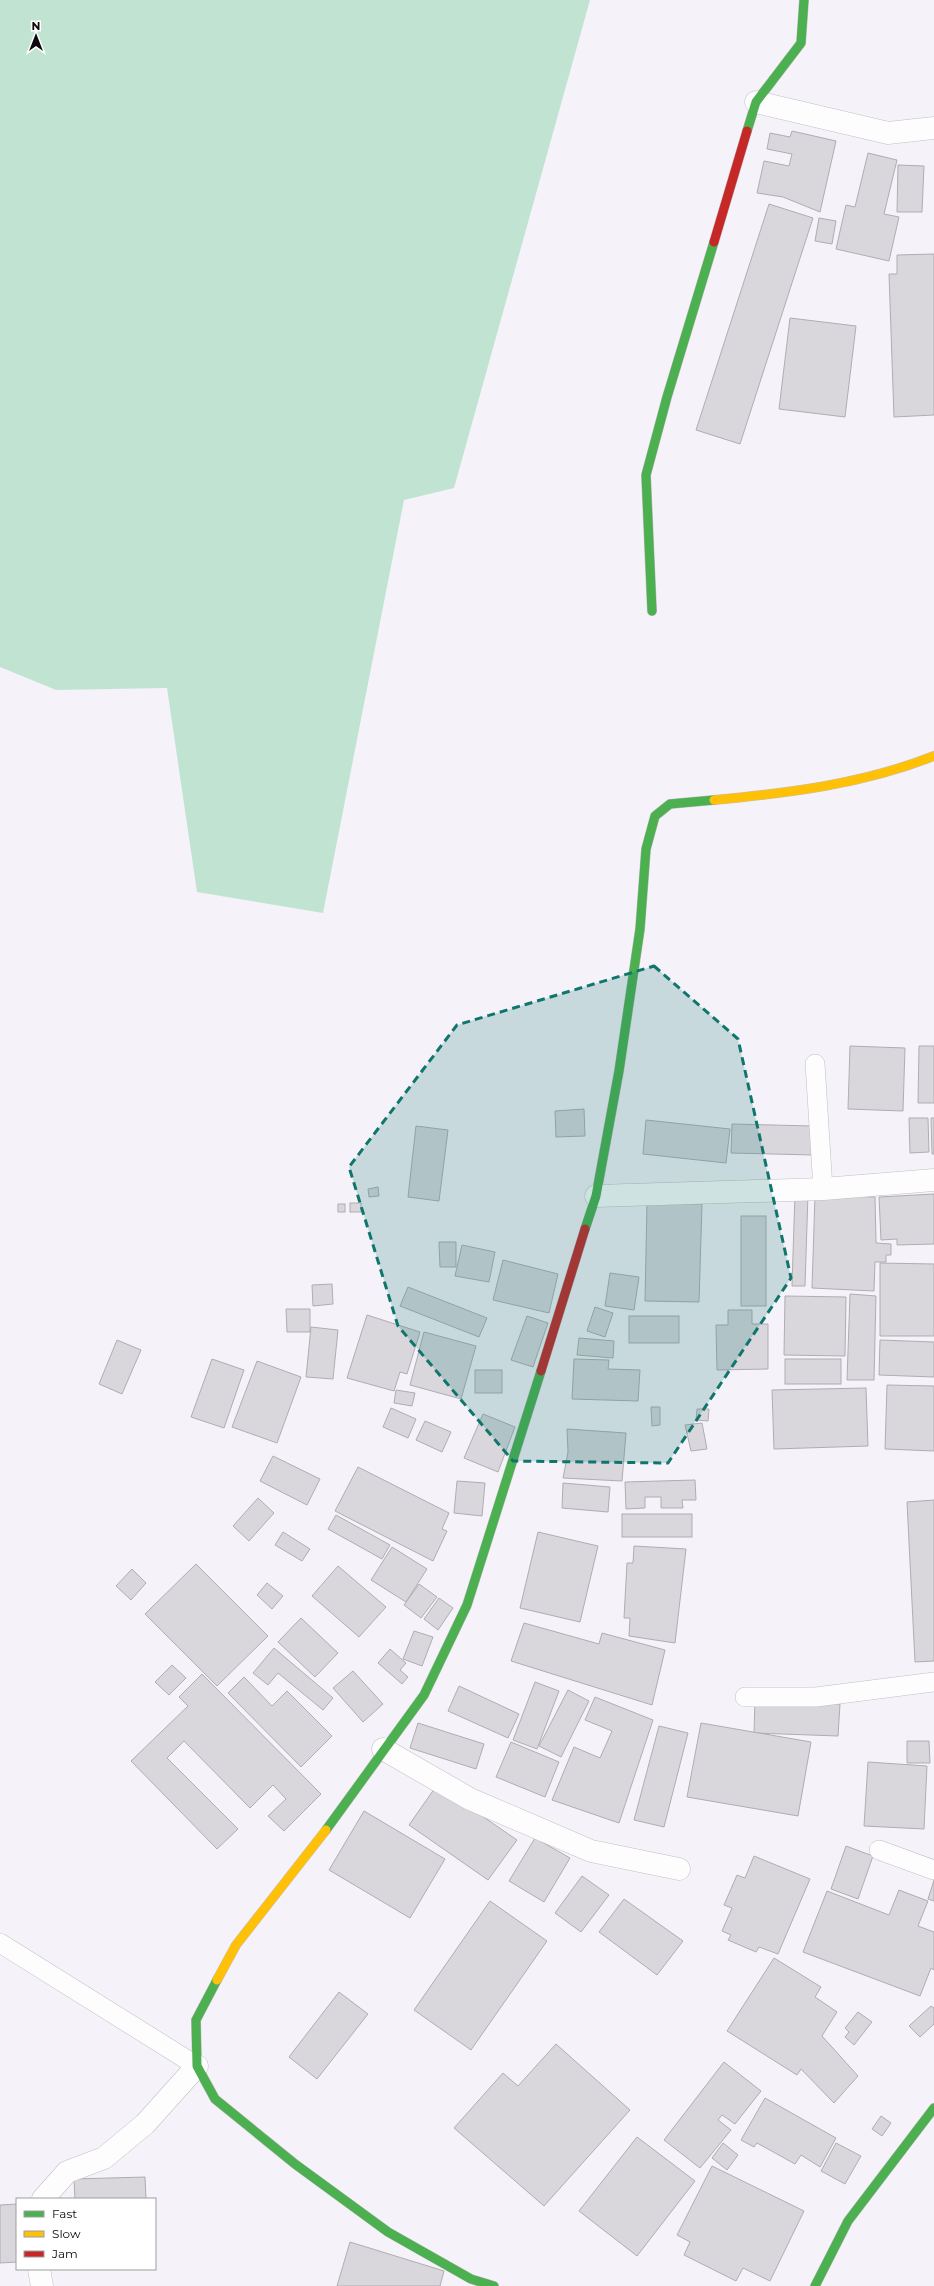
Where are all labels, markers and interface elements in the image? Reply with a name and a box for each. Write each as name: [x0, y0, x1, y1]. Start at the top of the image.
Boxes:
north arrow: [16, 16, 56, 56]
text: N: [32, 19, 40, 33]
legend: [16, 2198, 156, 2270]
text: Fast: [52, 2206, 77, 2221]
text: Slow: [52, 2226, 81, 2241]
text: Jam: [51, 2246, 78, 2261]

